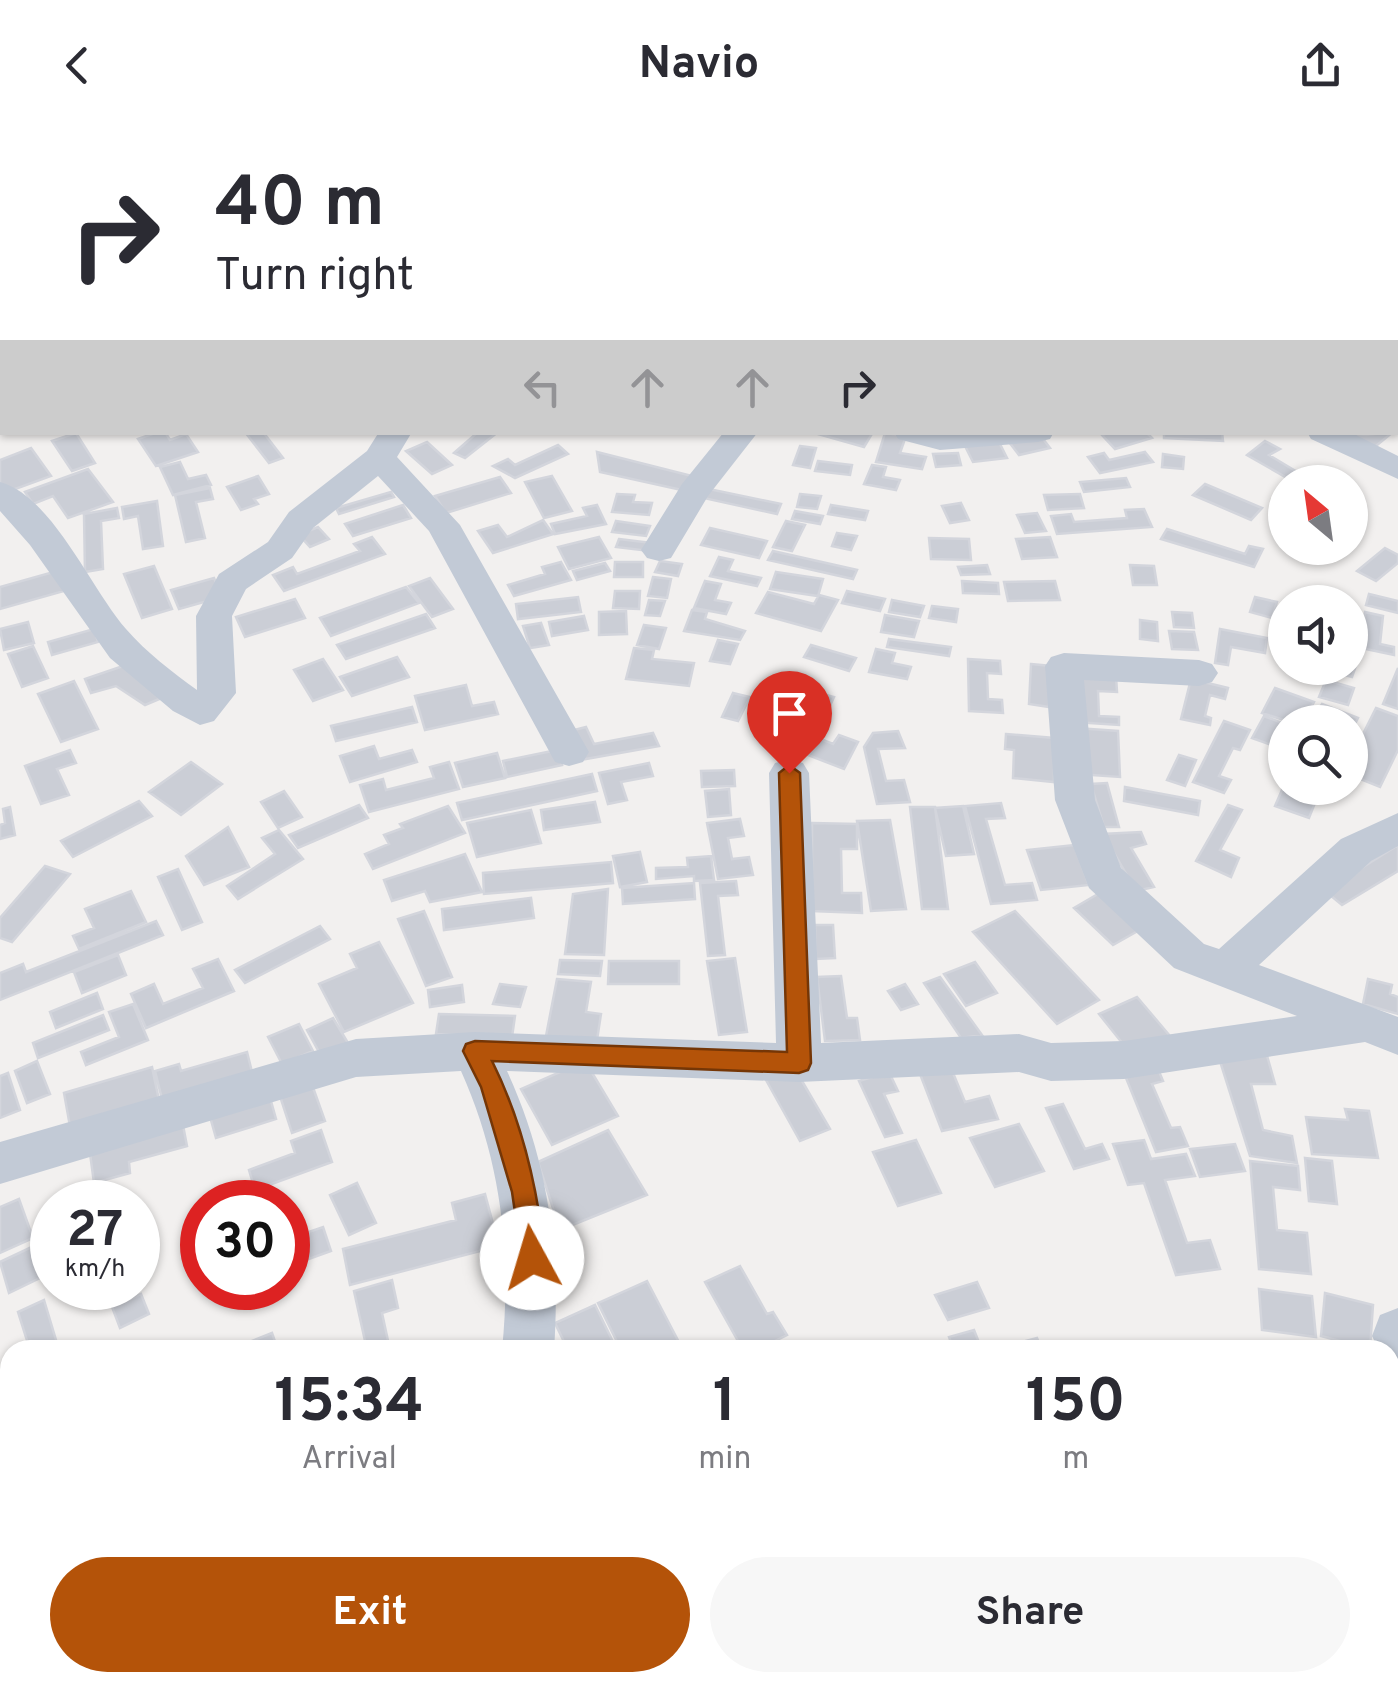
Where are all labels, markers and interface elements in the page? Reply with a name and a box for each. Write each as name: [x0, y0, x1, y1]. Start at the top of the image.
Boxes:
text: Navio: [639, 37, 759, 94]
icon: back: [50, 38, 105, 93]
icon: share: [1293, 38, 1348, 93]
text: 40 m: [215, 162, 385, 251]
icon: right: [50, 170, 180, 300]
text: Turn right: [215, 249, 414, 306]
icon: left: [515, 360, 570, 415]
icon: ahead: [620, 360, 675, 415]
icon: ahead: [725, 360, 780, 415]
icon: right: [830, 360, 885, 415]
north arrow: [1268, 465, 1368, 565]
map controls: [1268, 465, 1368, 805]
button: sound: [1268, 585, 1368, 685]
pin: [747, 671, 832, 774]
icon: arrive: [762, 686, 817, 741]
button: search: [1268, 705, 1368, 805]
speed limit sign: 30: [180, 1180, 310, 1310]
text: 27: [67, 1201, 123, 1264]
position arrow: [480, 1206, 584, 1310]
text: km/h: [65, 1254, 125, 1286]
text: 15:34: [274, 1367, 424, 1443]
text: 1: [713, 1367, 737, 1443]
text: 150: [1026, 1367, 1126, 1443]
text: Arrival: [301, 1440, 397, 1480]
text: min: [698, 1440, 751, 1480]
text: m: [1062, 1440, 1089, 1480]
button: Exit: [50, 1557, 690, 1672]
button: Share: [710, 1557, 1350, 1672]

